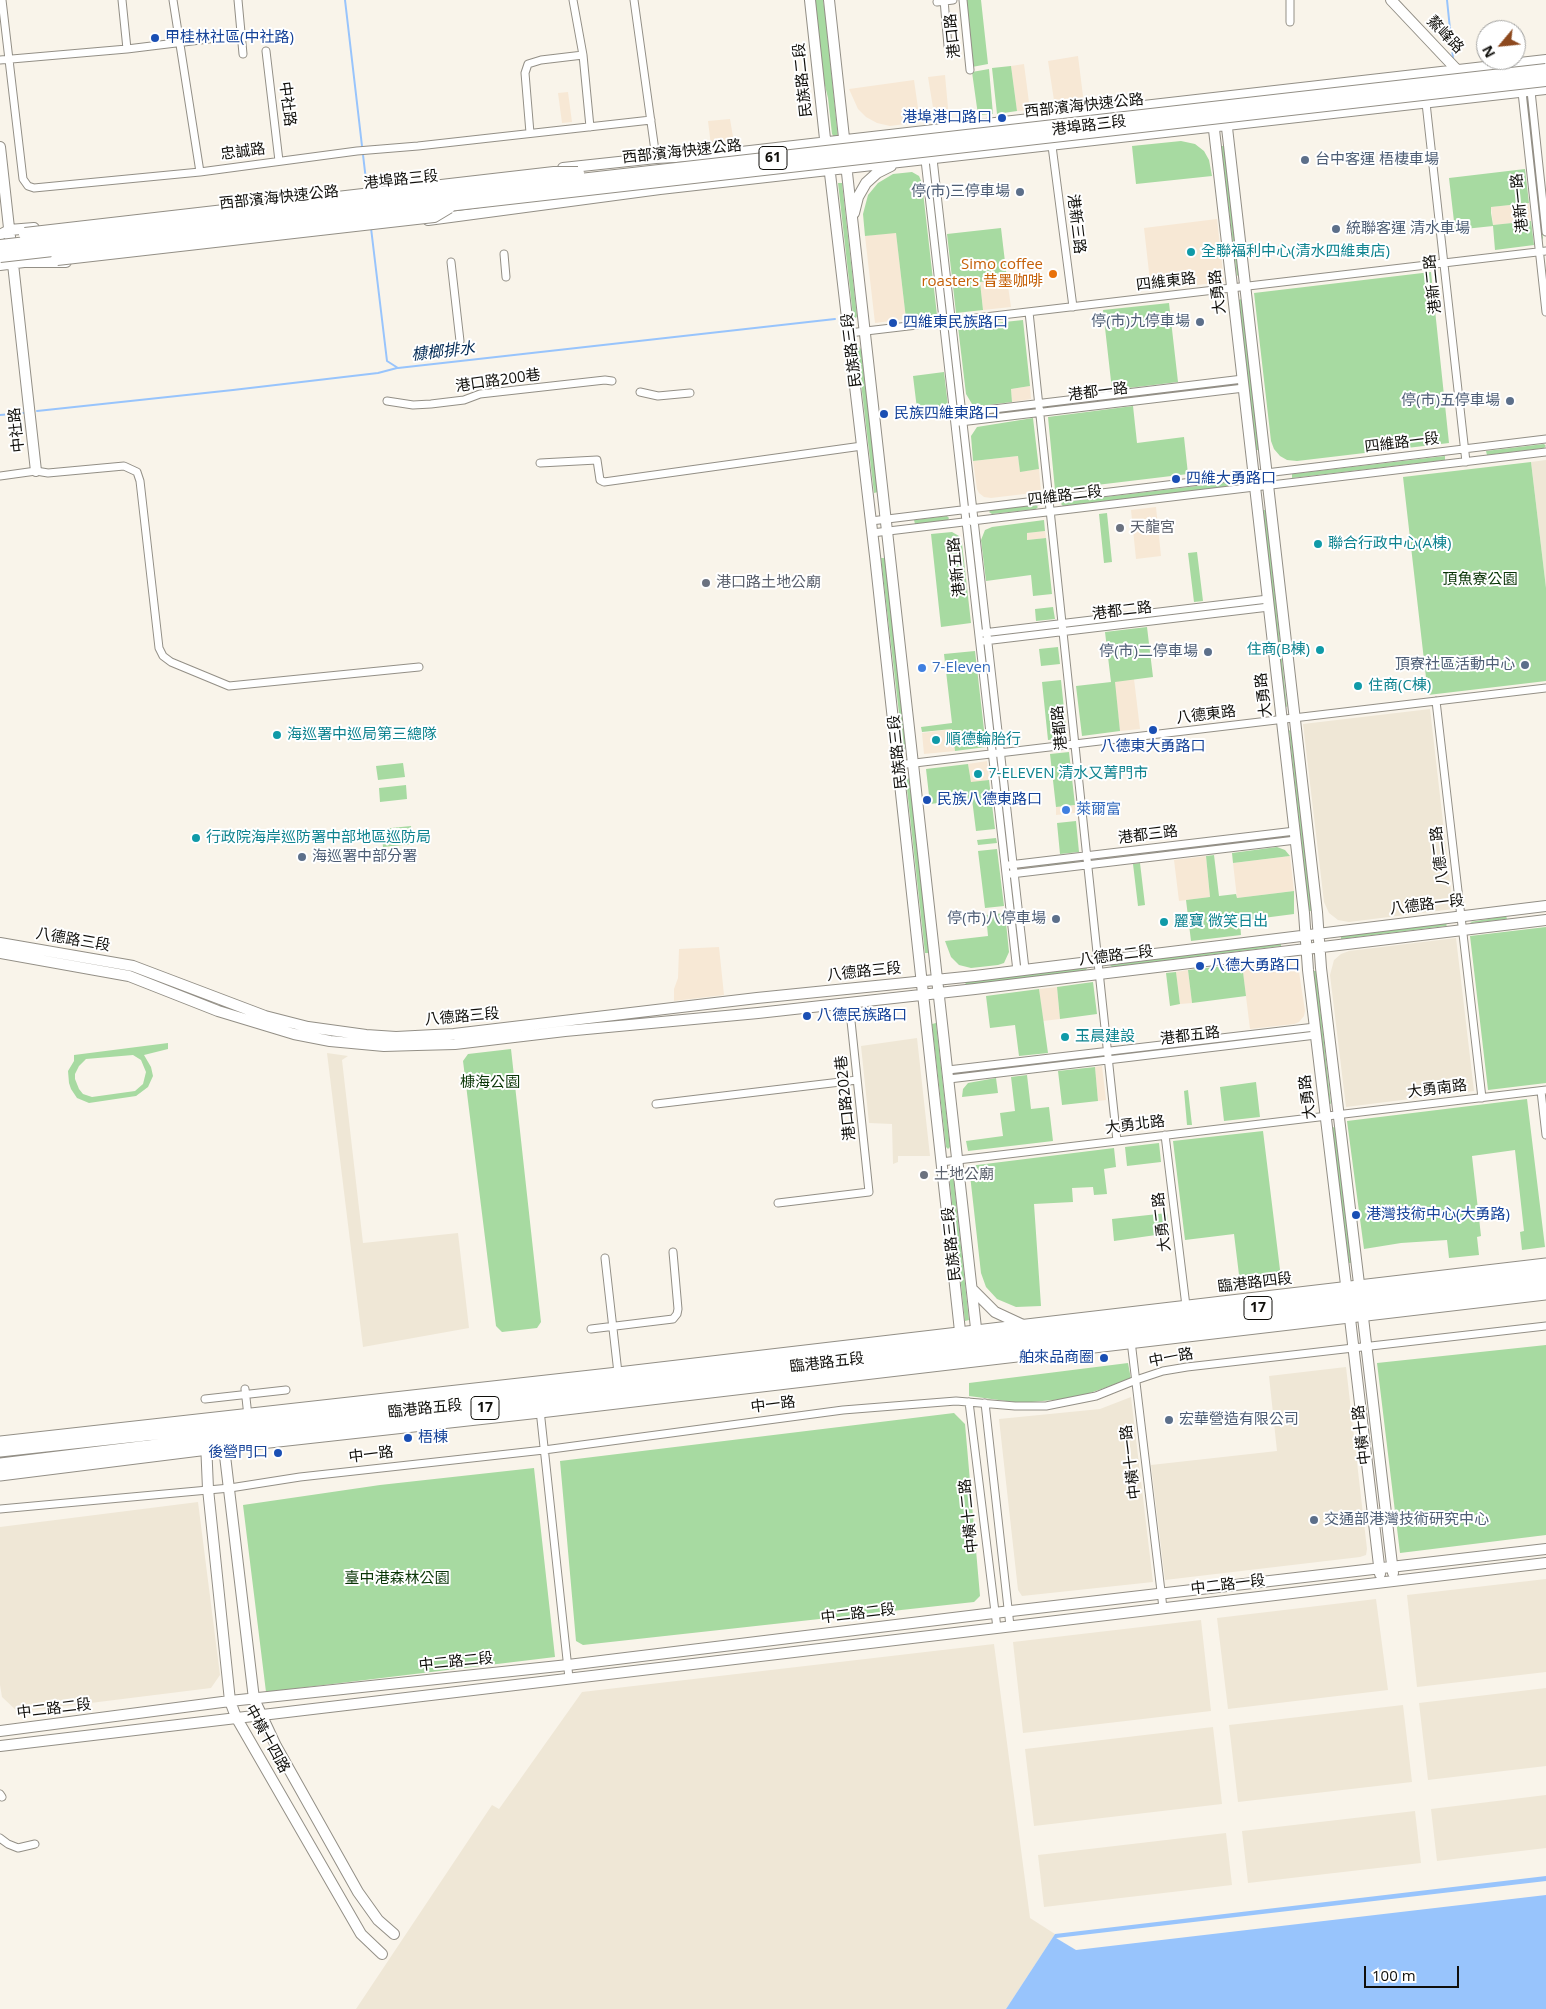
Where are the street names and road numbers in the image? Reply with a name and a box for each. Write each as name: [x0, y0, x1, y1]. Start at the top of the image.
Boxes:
street label: 港口路: [942, 13, 964, 59]
street label: 鰲峰路: [1423, 13, 1467, 57]
street label: 民族路二段: [790, 42, 816, 118]
street label: 中社路: [275, 81, 299, 127]
street label: 西部濱海快速公路: [1023, 91, 1145, 121]
street label: 港埠路三段: [1051, 112, 1127, 140]
street label: 西部濱海快速公路: [621, 137, 743, 167]
street label: 忠誠路: [219, 140, 267, 164]
road number: 61: [759, 146, 787, 170]
street label: 港埠路三段: [363, 167, 439, 193]
street label: 港新一路: [1508, 172, 1532, 234]
street label: 西部濱海快速公路: [218, 183, 340, 213]
street label: 港新三路: [1063, 193, 1089, 255]
street label: 港新二路: [1421, 253, 1445, 315]
street label: 四維東路: [1135, 269, 1197, 295]
street label: 大勇路: [1206, 269, 1230, 315]
street label: 民族路三段: [838, 312, 866, 388]
street label: 港口路200巷: [454, 366, 542, 396]
street label: 港都一路: [1067, 379, 1129, 405]
street label: 中社路: [6, 407, 28, 453]
street label: 四維路一段: [1364, 429, 1440, 457]
street label: 四維路二段: [1027, 482, 1103, 510]
street label: 港新五路: [945, 536, 969, 598]
street label: 港都二路: [1091, 598, 1153, 624]
street label: 大勇路: [1252, 672, 1276, 718]
street label: 八德東路: [1175, 702, 1237, 728]
street label: 港都路: [1049, 705, 1071, 751]
street label: 民族路三段: [885, 714, 911, 790]
street label: 港都三路: [1117, 822, 1179, 848]
street label: 八德二路: [1427, 825, 1453, 887]
street label: 八德路一段: [1389, 891, 1465, 919]
street label: 八德路三段: [35, 925, 111, 955]
street label: 八德路二段: [1078, 942, 1154, 970]
street label: 八德路三段: [826, 959, 902, 985]
street label: 八德路三段: [424, 1005, 500, 1029]
street label: 港都五路: [1159, 1023, 1221, 1049]
street label: 港口路202巷: [833, 1054, 859, 1142]
street label: 大勇路: [1296, 1074, 1320, 1120]
street label: 大勇南路: [1406, 1076, 1468, 1102]
street label: 大勇北路: [1104, 1112, 1166, 1138]
street label: 大勇二路: [1149, 1191, 1175, 1253]
street label: 民族路三段: [939, 1206, 965, 1282]
street label: 臨港路四段: [1217, 1269, 1293, 1297]
road number: 17: [1244, 1296, 1272, 1320]
street label: 中一路: [1147, 1345, 1195, 1371]
street label: 臨港路五段: [789, 1349, 865, 1377]
street label: 中一路: [750, 1393, 796, 1417]
street label: 臨港路五段: [387, 1396, 463, 1422]
road number: 17: [471, 1396, 499, 1420]
street label: 中橫十路: [1349, 1404, 1375, 1466]
street label: 中橫十一路: [1117, 1424, 1145, 1500]
street label: 中一路: [348, 1443, 394, 1467]
street label: 中橫十二路: [956, 1478, 982, 1554]
street label: 中二路一段: [1190, 1571, 1266, 1599]
street label: 中二路二段: [820, 1600, 896, 1628]
street label: 中二路二段: [418, 1649, 494, 1675]
street label: 中二路二段: [16, 1695, 92, 1723]
street label: 中橫十四路: [241, 1702, 293, 1776]

